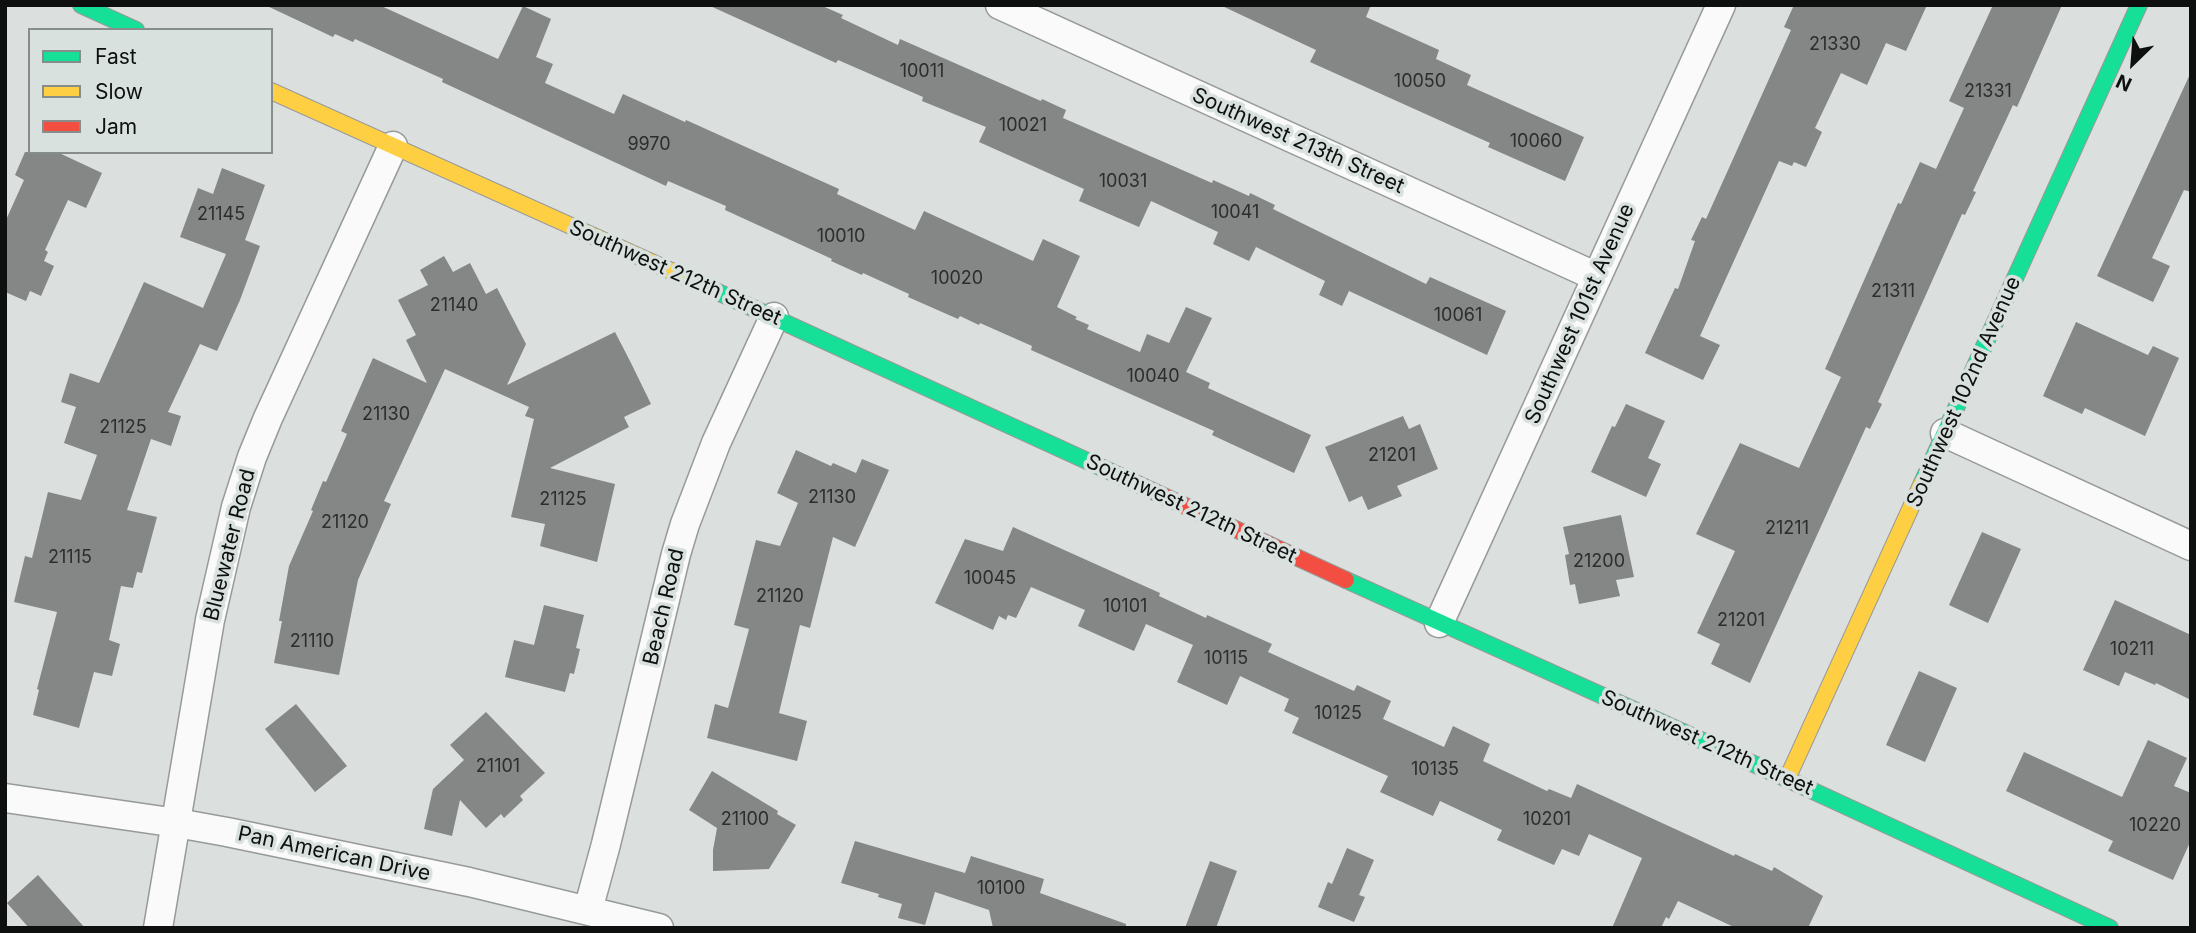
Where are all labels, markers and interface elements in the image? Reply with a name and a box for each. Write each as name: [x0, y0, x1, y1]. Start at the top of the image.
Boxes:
legend: [28, 28, 273, 154]
north arrow: [2098, 28, 2168, 98]
house number: 21330: [1809, 34, 1861, 56]
text: Fast: [95, 44, 137, 69]
house number: 10011: [900, 61, 944, 83]
text: N: [2112, 69, 2135, 96]
house number: 10050: [1394, 71, 1446, 93]
text: Slow: [95, 79, 143, 104]
house number: 21331: [1964, 81, 2012, 103]
street label: Southwest 213th Street: [1188, 83, 1408, 199]
text: Jam: [95, 114, 137, 139]
house number: 10021: [999, 115, 1047, 137]
house number: 10060: [1510, 131, 1562, 153]
house number: 9970: [627, 134, 671, 156]
house number: 10031: [1099, 171, 1147, 193]
street label: Southwest 101st Avenue: [1520, 200, 1640, 428]
house number: 10041: [1211, 202, 1259, 224]
house number: 21145: [197, 204, 245, 226]
street label: Southwest 212th Street: [565, 215, 785, 331]
house number: 10010: [817, 226, 865, 248]
house number: 10020: [931, 268, 983, 290]
street label: Southwest 102nd Avenue: [1902, 273, 2026, 511]
house number: 21311: [1871, 281, 1915, 303]
house number: 21140: [430, 295, 478, 317]
house number: 10061: [1434, 305, 1482, 327]
house number: 10040: [1126, 366, 1180, 388]
house number: 21130: [362, 404, 410, 426]
house number: 21125: [99, 417, 147, 439]
house number: 21201: [1368, 445, 1416, 467]
street label: Southwest 212th Street: [1082, 449, 1300, 569]
street label: Bluewater Road: [199, 467, 261, 623]
house number: 21130: [808, 487, 856, 509]
house number: 21125: [539, 489, 587, 511]
house number: 21120: [321, 512, 369, 534]
house number: 21211: [1765, 518, 1809, 540]
street label: Beach Road: [638, 546, 690, 668]
house number: 21115: [48, 547, 92, 569]
house number: 21200: [1573, 551, 1625, 573]
house number: 10045: [964, 568, 1016, 590]
house number: 21120: [756, 586, 804, 608]
house number: 10101: [1103, 596, 1147, 618]
house number: 21201: [1717, 610, 1765, 632]
house number: 21110: [290, 631, 334, 653]
house number: 10211: [2110, 639, 2154, 661]
house number: 10115: [1204, 648, 1248, 670]
street label: Southwest 212th Street: [1597, 685, 1817, 801]
house number: 10125: [1314, 703, 1362, 725]
house number: 21101: [476, 756, 520, 778]
house number: 10135: [1411, 759, 1459, 781]
house number: 21100: [721, 809, 769, 831]
house number: 10201: [1523, 809, 1571, 831]
house number: 10220: [2129, 815, 2181, 837]
street label: Pan American Drive: [235, 821, 433, 887]
house number: 10100: [977, 878, 1025, 900]

